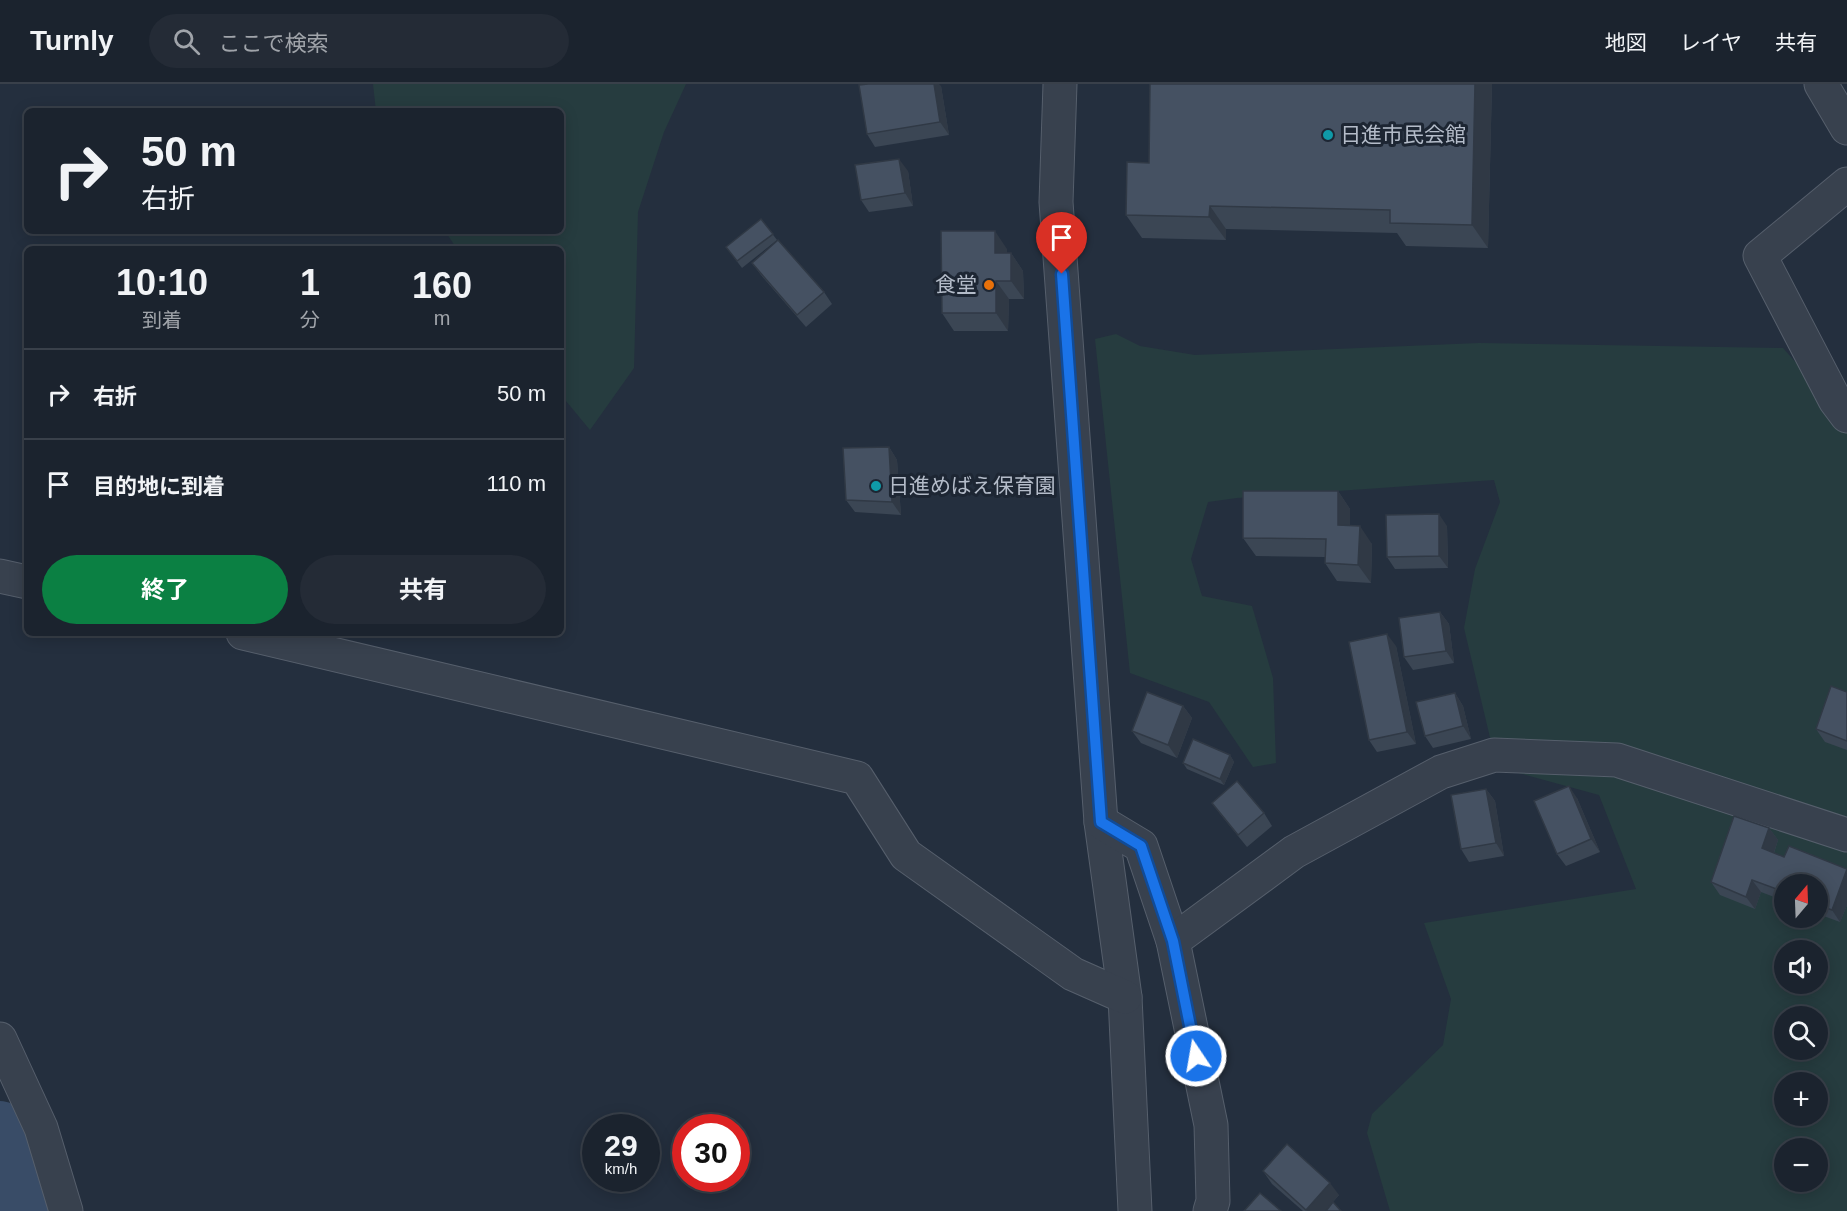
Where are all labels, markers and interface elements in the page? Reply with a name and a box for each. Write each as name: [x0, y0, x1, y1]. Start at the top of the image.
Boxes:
search box: [149, 14, 569, 68]
text: Turnly: [30, 25, 113, 56]
icon: search: [170, 25, 203, 58]
text: ここで検索: [218, 31, 329, 56]
text: 地図: [1605, 31, 1647, 54]
text: レイヤ: [1680, 31, 1742, 54]
text: 共有: [1775, 31, 1817, 54]
place label: 日進市民会館: [1340, 123, 1466, 146]
text: 50 m: [141, 128, 237, 175]
marker: 日進市民会館: [1321, 128, 1335, 142]
icon: right: [42, 132, 120, 210]
text: 右折: [141, 184, 195, 214]
pin: [1036, 212, 1087, 274]
icon: arrive: [1045, 221, 1078, 254]
text: 10:10: [116, 262, 208, 303]
text: 1: [300, 262, 320, 303]
text: 160: [412, 265, 472, 306]
place label: 食堂: [935, 273, 977, 296]
marker: 食堂: [982, 278, 996, 292]
text: m: [434, 307, 450, 329]
text: 到着: [142, 309, 182, 331]
text: 分: [300, 309, 320, 331]
icon: right: [42, 378, 75, 411]
text: 50 m: [497, 381, 546, 406]
text: 右折: [93, 384, 137, 409]
icon: arrive: [42, 468, 75, 501]
text: 110 m: [486, 471, 546, 496]
text: 目的地に到着: [93, 474, 225, 499]
place label: 日進めばえ保育園: [888, 474, 1056, 497]
marker: 日進めばえ保育園: [869, 479, 883, 493]
button: 終了: [42, 555, 288, 624]
button: 共有: [300, 555, 546, 624]
north arrow: [1774, 874, 1828, 928]
map controls: [1774, 874, 1828, 1192]
button: sound: [1774, 940, 1828, 994]
button: search: [1774, 1006, 1828, 1060]
position arrow: [1164, 1024, 1228, 1088]
button: +: [1774, 1072, 1828, 1126]
speed limit sign: 30: [672, 1114, 750, 1192]
text: 29: [604, 1129, 638, 1162]
button: −: [1774, 1138, 1828, 1192]
text: km/h: [605, 1160, 637, 1177]

